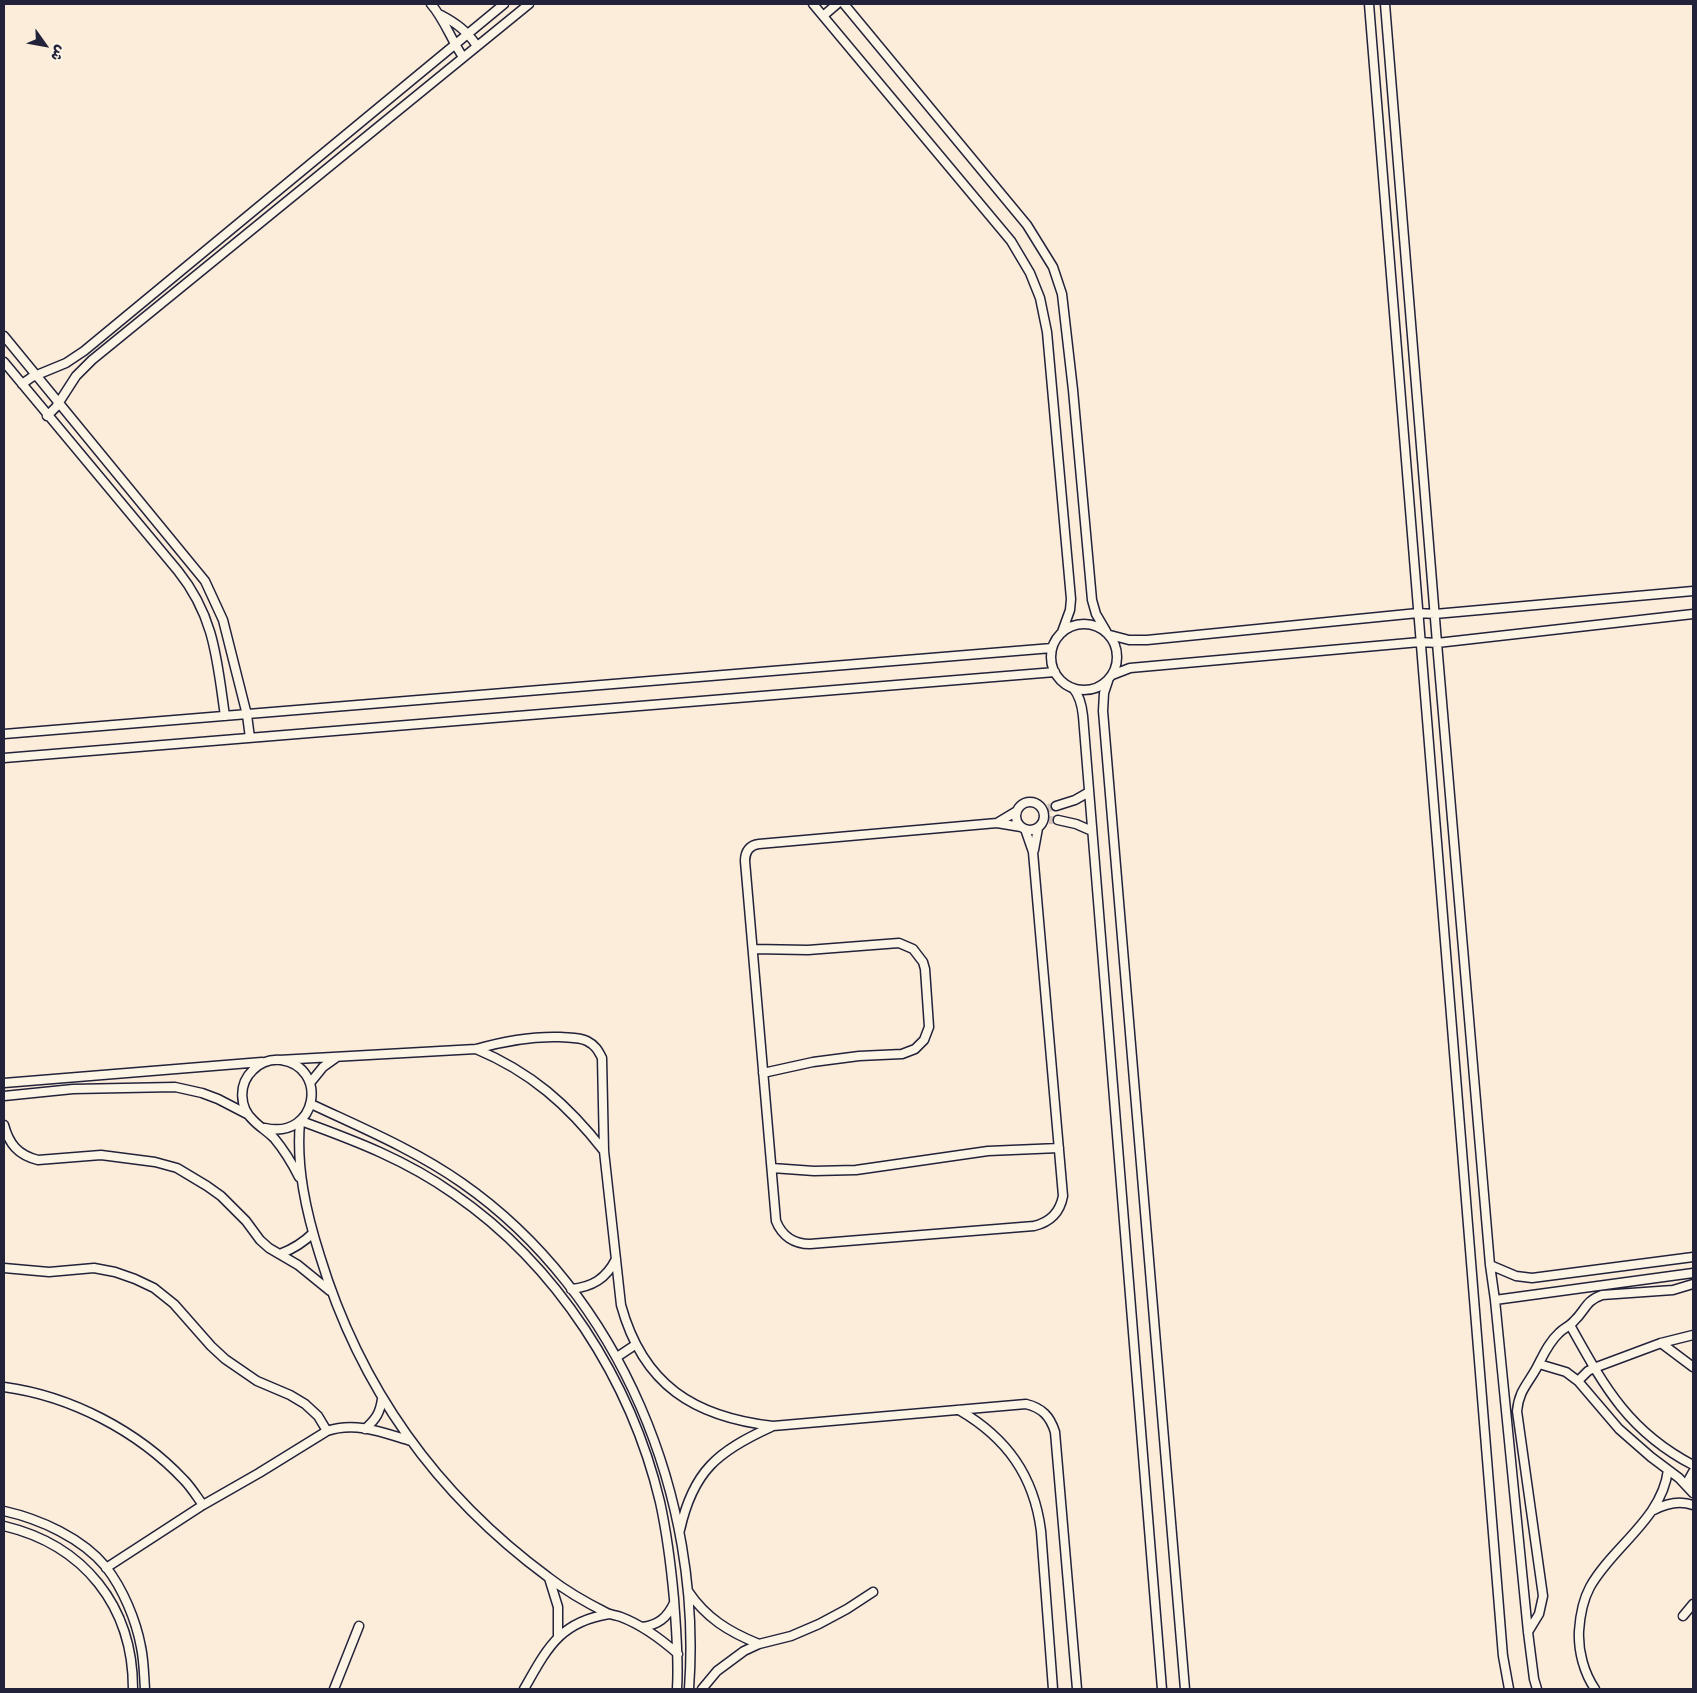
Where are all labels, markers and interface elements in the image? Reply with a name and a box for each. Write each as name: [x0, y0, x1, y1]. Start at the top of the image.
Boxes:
north arrow: [20, 20, 70, 70]
text: ش: [45, 41, 70, 65]

